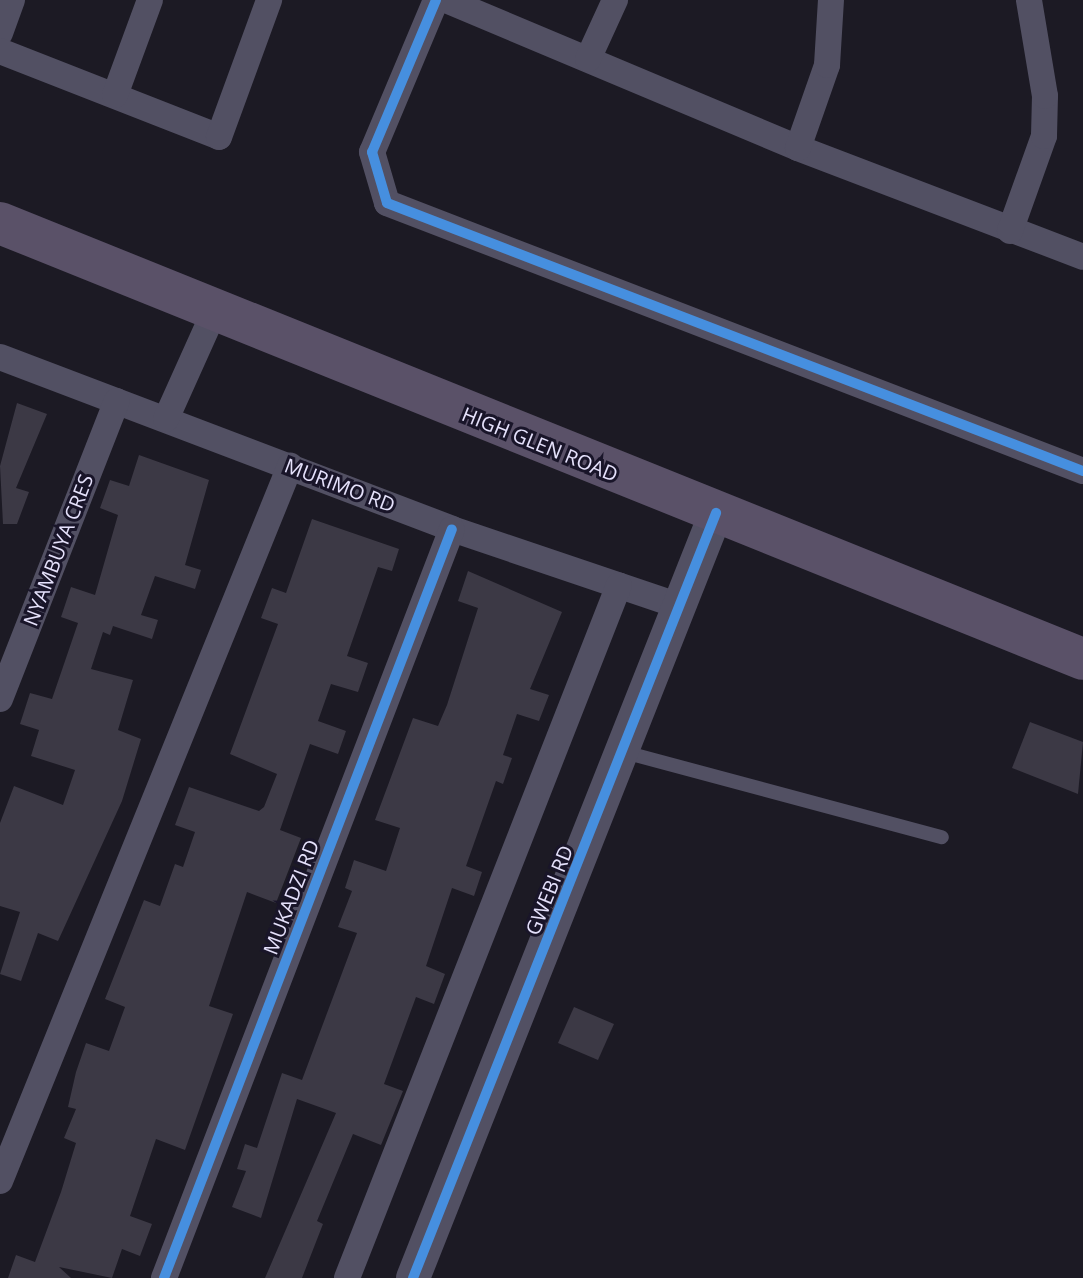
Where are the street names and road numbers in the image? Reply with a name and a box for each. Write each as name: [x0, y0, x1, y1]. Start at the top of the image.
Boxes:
street label: HIGH GLEN ROAD: [458, 402, 622, 486]
street label: MURIMO RD: [282, 453, 398, 517]
street label: NYAMBUYA CRES: [18, 471, 98, 629]
street label: MUKADZI RD: [258, 836, 324, 958]
street label: GWEBI RD: [520, 842, 578, 938]

